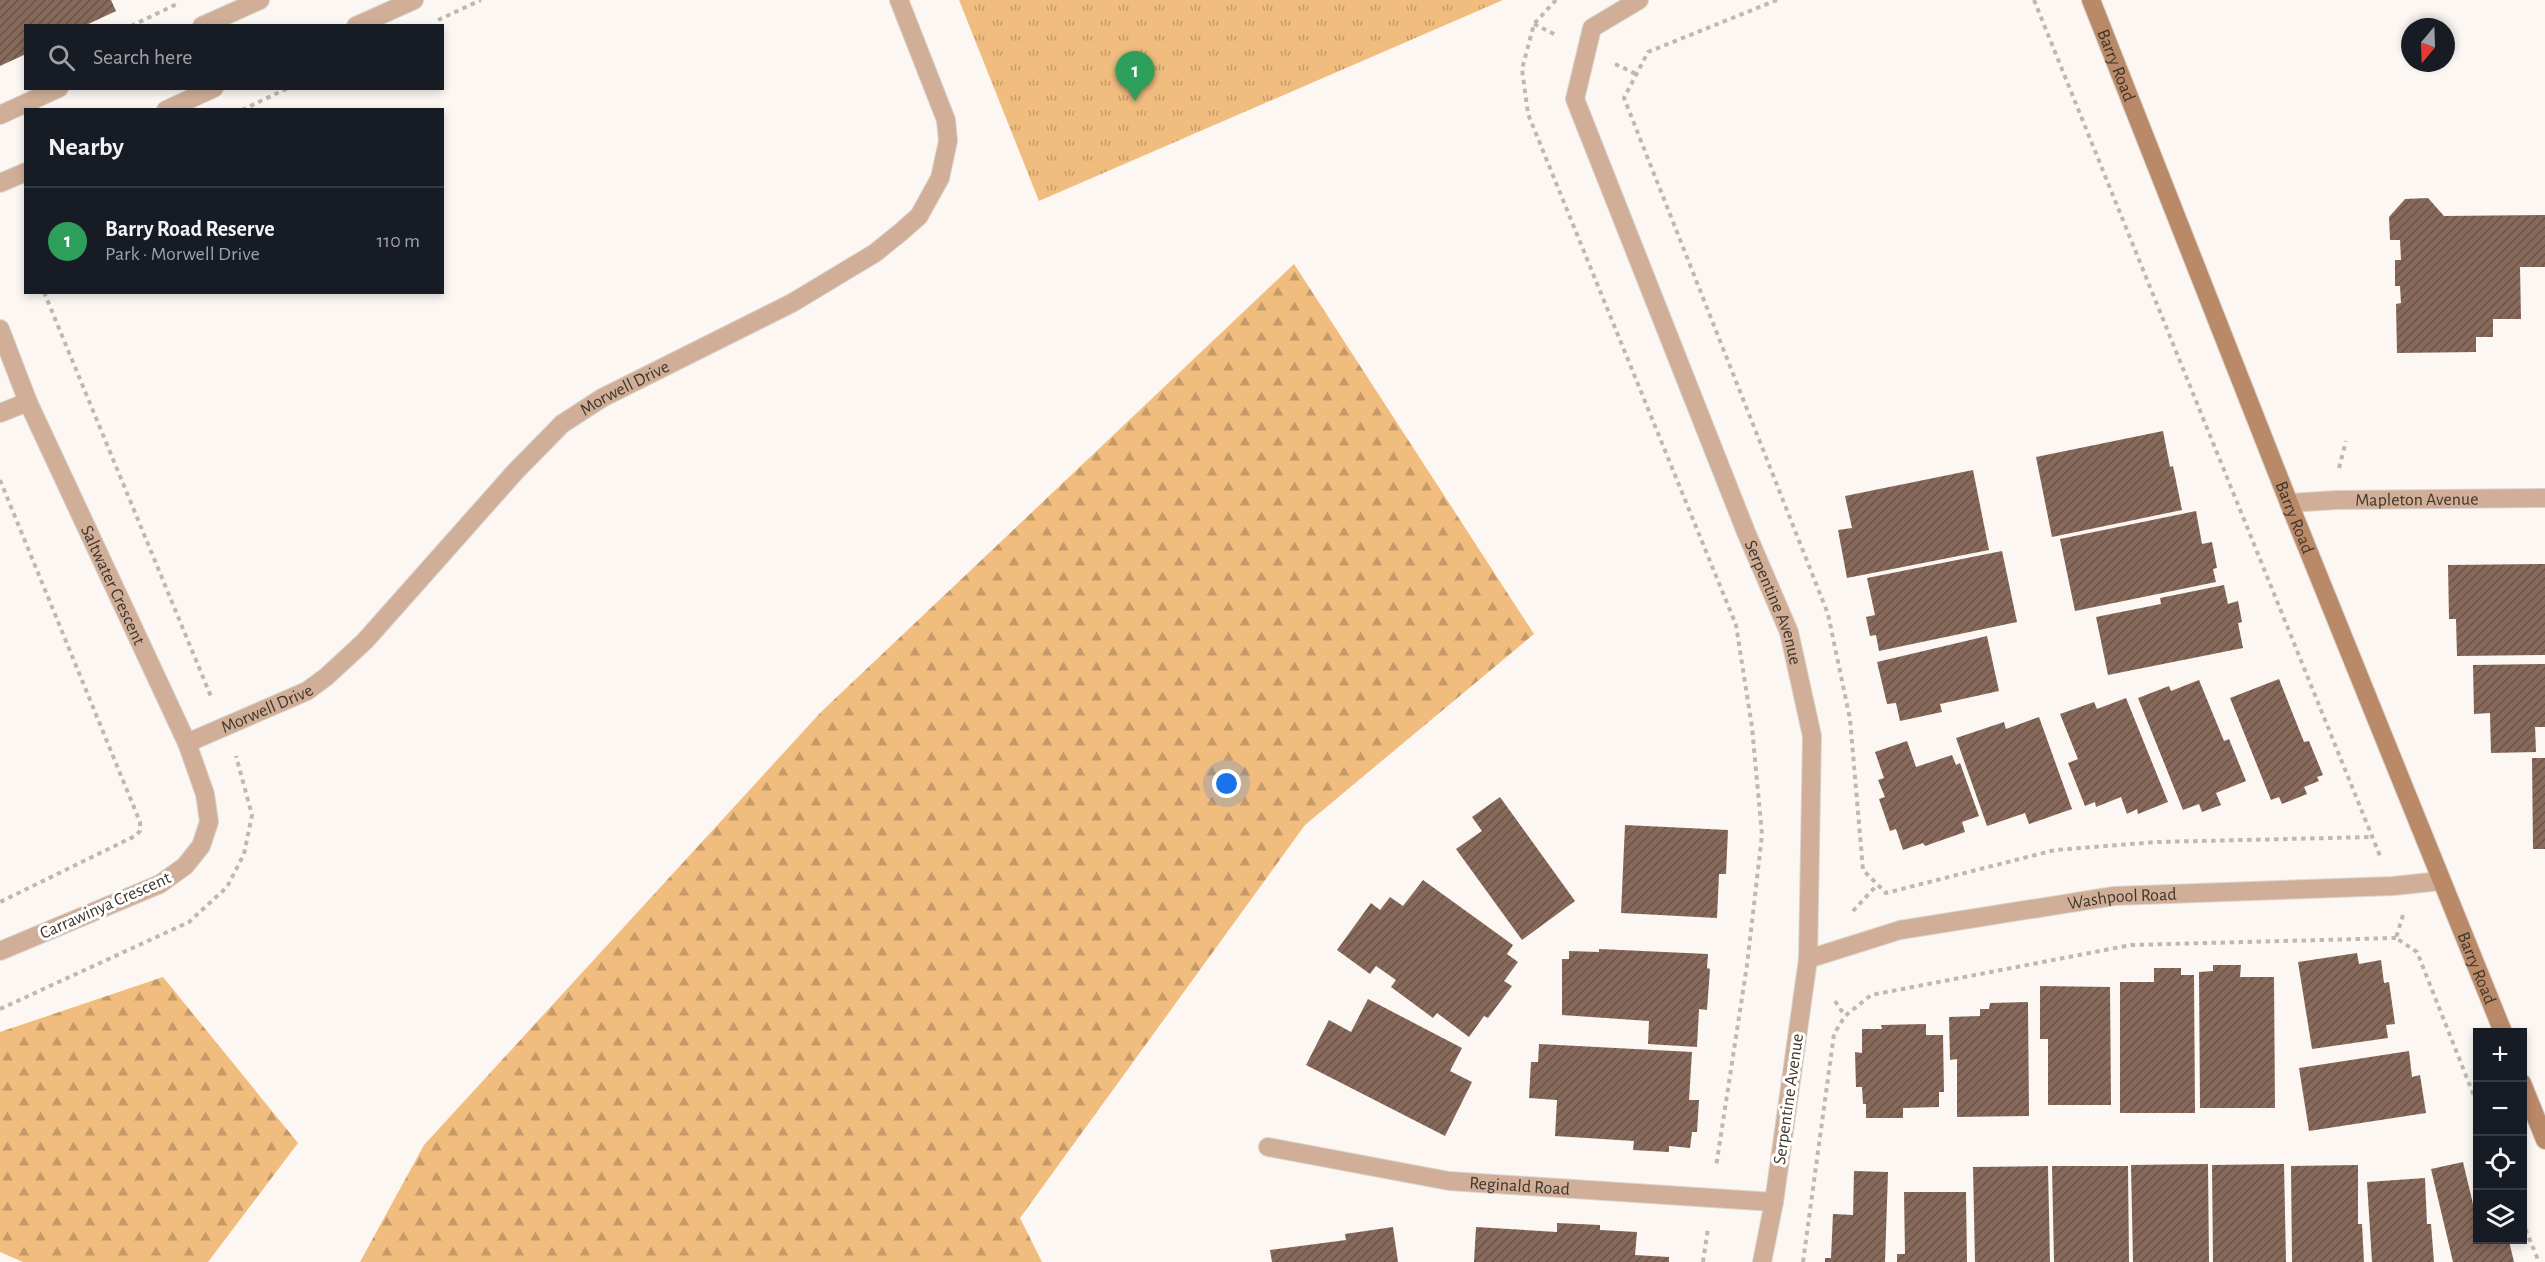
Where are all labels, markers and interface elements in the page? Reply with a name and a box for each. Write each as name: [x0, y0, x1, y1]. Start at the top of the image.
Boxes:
north arrow: [2401, 18, 2455, 72]
search box: [24, 24, 444, 90]
street label: Barry Road: [2093, 27, 2138, 104]
icon: search: [45, 41, 78, 74]
text: Search here: [93, 46, 192, 68]
pin: 1: [1116, 51, 1154, 101]
text: Nearby: [48, 134, 124, 160]
text: Barry Road Reserve: [105, 218, 275, 240]
text: 1: [64, 231, 71, 251]
text: 110 m: [376, 231, 420, 251]
text: Park · Morwell Drive: [105, 244, 260, 264]
street label: Morwell Drive: [577, 358, 672, 420]
street label: Barry Road: [2271, 479, 2316, 556]
street label: Mapleton Avenue: [2355, 491, 2479, 510]
street label: Saltwater Crescent: [77, 523, 148, 648]
street label: Serpentine Avenue: [1741, 538, 1804, 666]
street label: Morwell Drive: [219, 681, 317, 737]
your location: [1212, 769, 1241, 798]
street label: Carrawinya Crescent: [37, 869, 174, 943]
street label: Washpool Road: [2066, 886, 2177, 913]
street label: Barry Road: [2453, 930, 2499, 1007]
map controls: [2473, 1028, 2527, 1244]
button: +: [2473, 1028, 2527, 1082]
street label: Serpentine Avenue: [1771, 1032, 1807, 1166]
button: −: [2473, 1082, 2527, 1136]
button: locate: [2473, 1136, 2527, 1190]
street label: Reginald Road: [1469, 1174, 1571, 1199]
button: layers: [2473, 1190, 2527, 1244]

